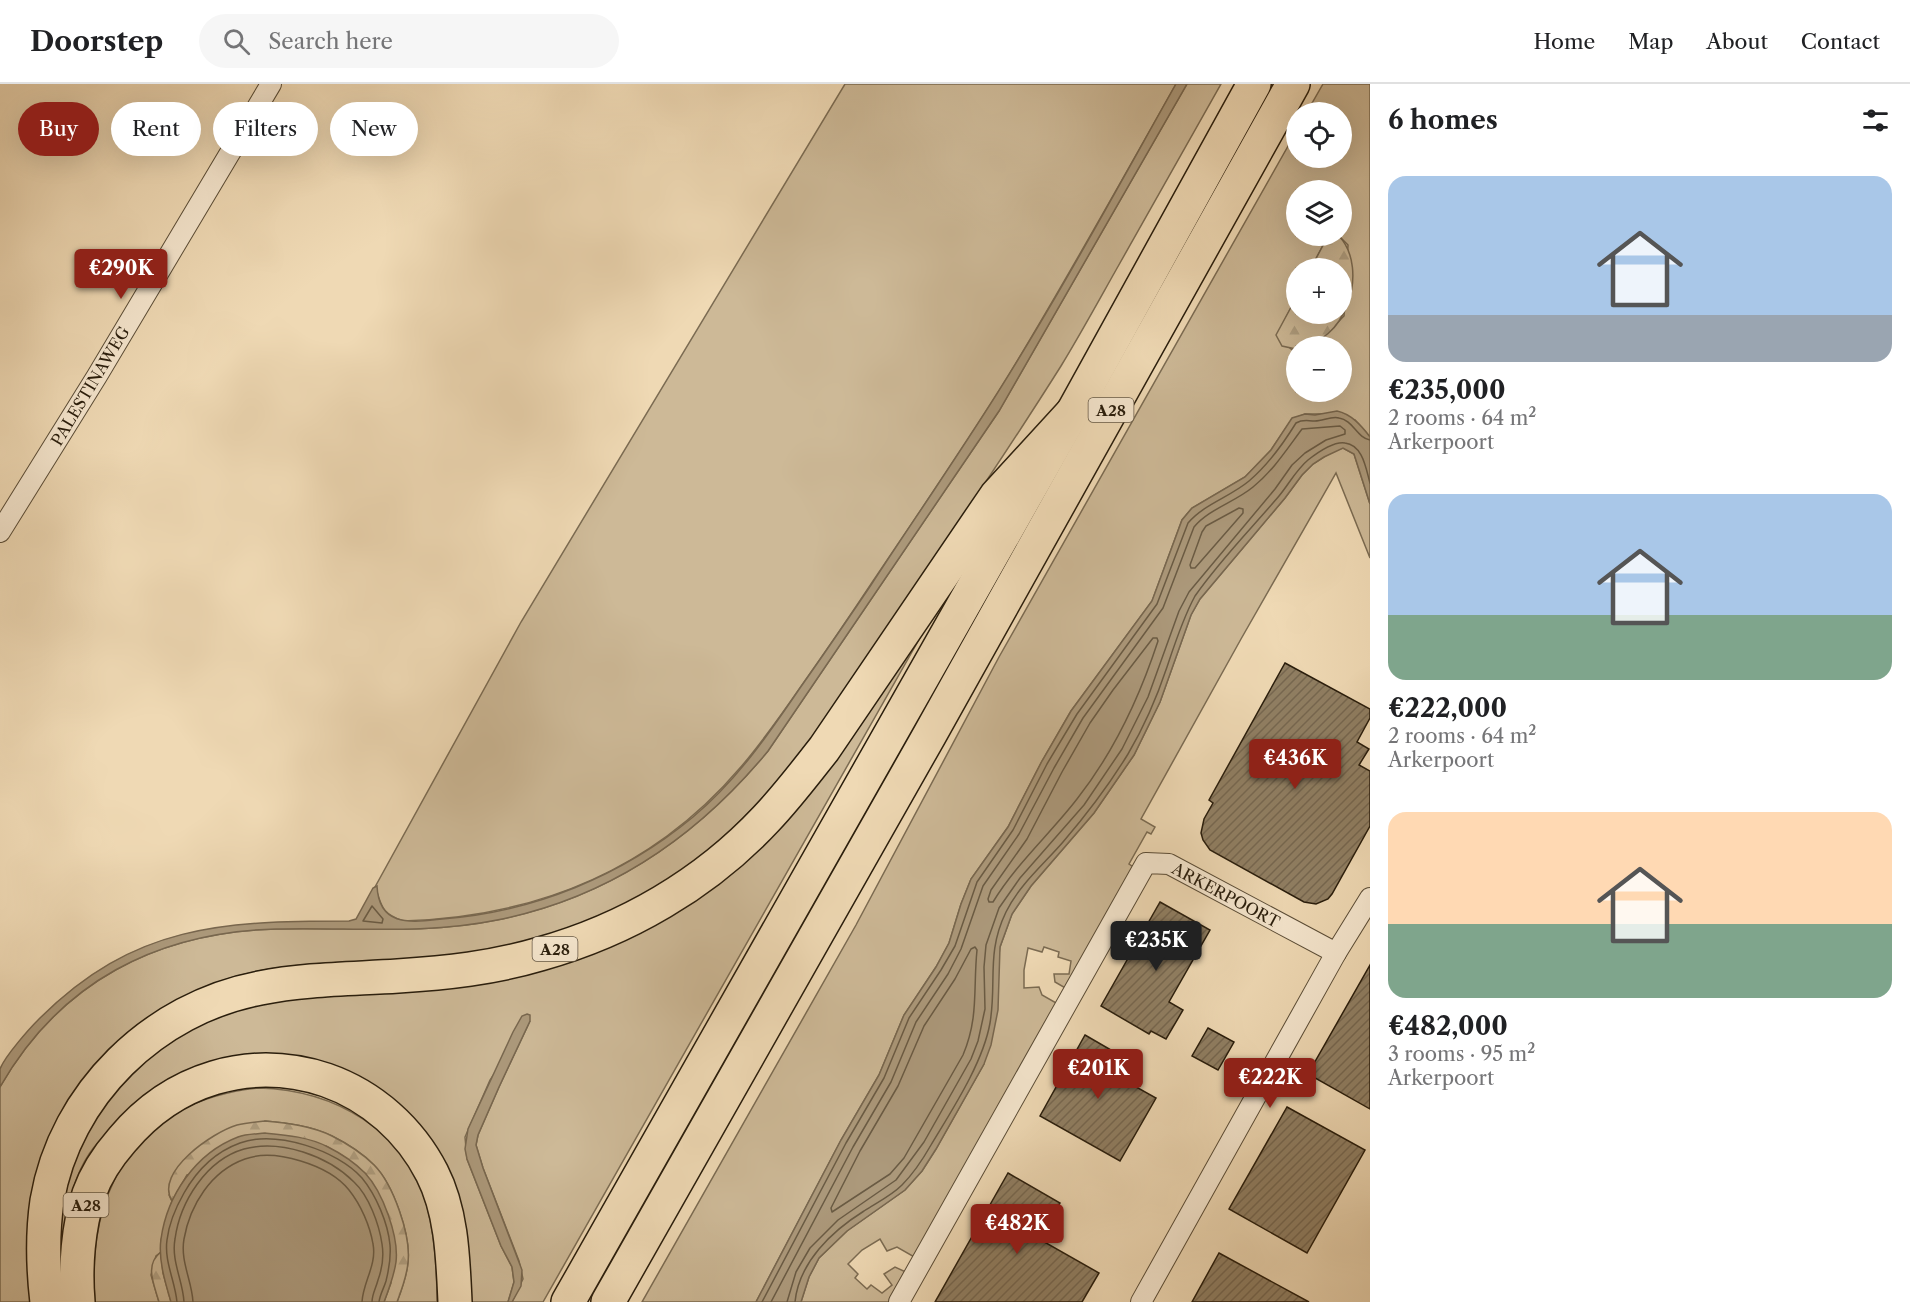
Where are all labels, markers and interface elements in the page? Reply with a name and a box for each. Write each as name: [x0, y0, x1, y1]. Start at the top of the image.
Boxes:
search box: [199, 14, 619, 68]
text: Doorstep: [30, 24, 163, 58]
icon: search: [220, 25, 253, 58]
text: Search here: [268, 28, 393, 55]
text: Home: [1534, 29, 1595, 54]
text: Map: [1628, 29, 1673, 54]
text: About: [1706, 29, 1768, 54]
text: Contact: [1801, 29, 1880, 54]
chip: Buy: [18, 102, 99, 156]
chip: Rent: [111, 102, 201, 156]
chip: Filters: [213, 102, 318, 156]
chip: New: [330, 102, 418, 156]
map controls: [1286, 102, 1352, 402]
button: locate: [1286, 102, 1352, 168]
text: 6 homes: [1388, 104, 1498, 136]
icon: filters: [1859, 104, 1892, 137]
button: layers: [1286, 180, 1352, 246]
icon: home: [1586, 215, 1694, 323]
pin: €290K: [79, 249, 163, 300]
text: €290K: [88, 256, 154, 280]
button: +: [1286, 258, 1352, 324]
street label: PALESTINAWEG: [46, 323, 134, 449]
button: −: [1286, 336, 1352, 402]
text: €235,000: [1388, 374, 1505, 406]
road number: A28: [1088, 398, 1134, 422]
text: 2 rooms · 64 m²: [1388, 406, 1537, 430]
text: Arkerpoort: [1388, 430, 1494, 454]
icon: home: [1586, 533, 1694, 641]
text: €222,000: [1388, 692, 1507, 724]
text: 2 rooms · 64 m²: [1388, 724, 1537, 748]
pin: €436K: [1253, 739, 1337, 790]
text: €436K: [1263, 746, 1327, 770]
text: Arkerpoort: [1388, 748, 1494, 772]
icon: home: [1586, 851, 1694, 959]
street label: ARKERPOORT: [1168, 858, 1283, 932]
pin: €235K: [1114, 921, 1198, 972]
text: €235K: [1125, 928, 1187, 952]
road number: A28: [532, 937, 578, 961]
text: €482,000: [1388, 1010, 1508, 1042]
text: 3 rooms · 95 m²: [1388, 1042, 1535, 1066]
pin: €201K: [1056, 1049, 1140, 1100]
text: €201K: [1067, 1056, 1129, 1080]
pin: €222K: [1228, 1058, 1312, 1109]
text: €222K: [1238, 1065, 1302, 1089]
text: Arkerpoort: [1388, 1066, 1494, 1090]
road number: A28: [64, 1193, 109, 1217]
pin: €482K: [975, 1204, 1059, 1255]
text: €482K: [985, 1211, 1049, 1235]

